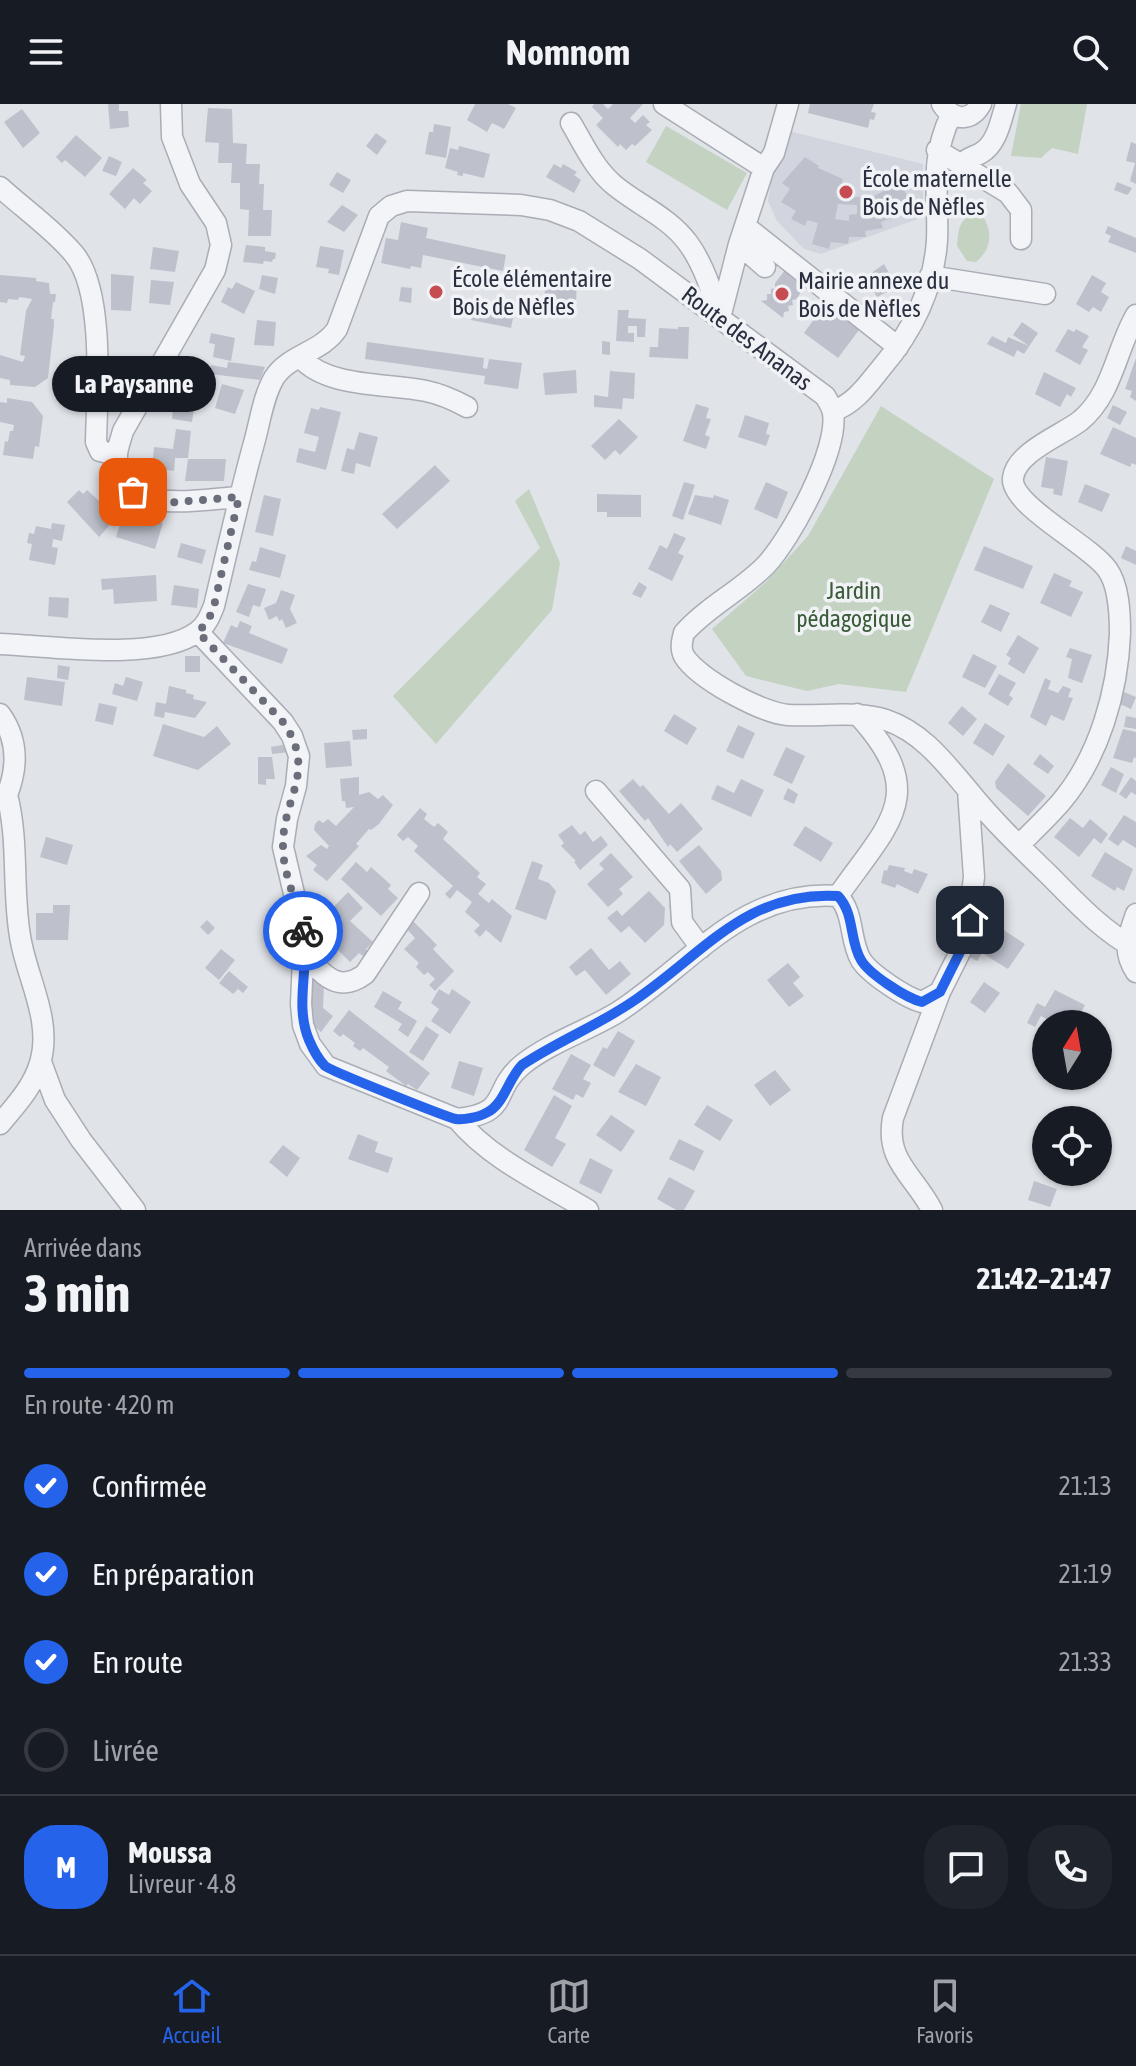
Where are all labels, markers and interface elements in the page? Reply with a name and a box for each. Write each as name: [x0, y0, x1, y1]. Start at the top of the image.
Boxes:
icon: menu: [24, 30, 68, 74]
icon: search: [1068, 30, 1112, 74]
text: Nomnom: [506, 31, 630, 73]
place label: École maternelle Bois de Nèfles: [862, 165, 1012, 220]
marker: École maternelle Bois de Nèfles: [837, 183, 855, 201]
place label: École élémentaire Bois de Nèfles: [452, 265, 612, 320]
place label: Mairie annexe du Bois de Nèfles: [798, 267, 949, 322]
street label: Route des Ananas: [677, 280, 817, 396]
marker: École élémentaire Bois de Nèfles: [427, 283, 445, 301]
marker: Mairie annexe du Bois de Nèfles: [773, 285, 791, 303]
callout: La Paysanne: [51, 356, 215, 412]
text: La Paysanne: [74, 369, 194, 399]
pin: [99, 458, 167, 526]
icon: bag: [111, 470, 155, 514]
park label: Jardin pédagogique: [796, 577, 912, 632]
pin: [936, 886, 1004, 954]
courier: [263, 891, 343, 971]
icon: home: [948, 898, 992, 942]
icon: bike: [281, 909, 325, 953]
north arrow: [1032, 1010, 1112, 1090]
map controls: [1032, 1010, 1112, 1186]
button: locate: [1032, 1106, 1112, 1186]
text: Arrivée dans: [24, 1233, 142, 1263]
text: 21:42–21:47: [977, 1261, 1112, 1295]
text: 3 min: [24, 1263, 130, 1323]
text: En route · 420 m: [24, 1390, 174, 1420]
icon: check: [24, 1464, 68, 1508]
text: Confirmée: [92, 1469, 207, 1503]
text: 21:13: [1058, 1471, 1112, 1501]
icon: check: [24, 1552, 68, 1596]
text: En préparation: [92, 1557, 255, 1591]
text: 21:19: [1058, 1559, 1112, 1589]
icon: check: [24, 1640, 68, 1684]
text: En route: [92, 1645, 183, 1679]
text: 21:33: [1058, 1647, 1112, 1677]
text: Livrée: [92, 1733, 159, 1767]
button: chat: [924, 1825, 1008, 1909]
button: phone: [1028, 1825, 1112, 1909]
text: Moussa: [128, 1835, 212, 1869]
text: M: [56, 1850, 76, 1884]
text: Livreur · 4.8: [128, 1869, 236, 1899]
tab: Accueil: [163, 1974, 221, 2048]
tab: Carte: [547, 1974, 591, 2048]
tab: Favoris: [916, 1974, 973, 2048]

